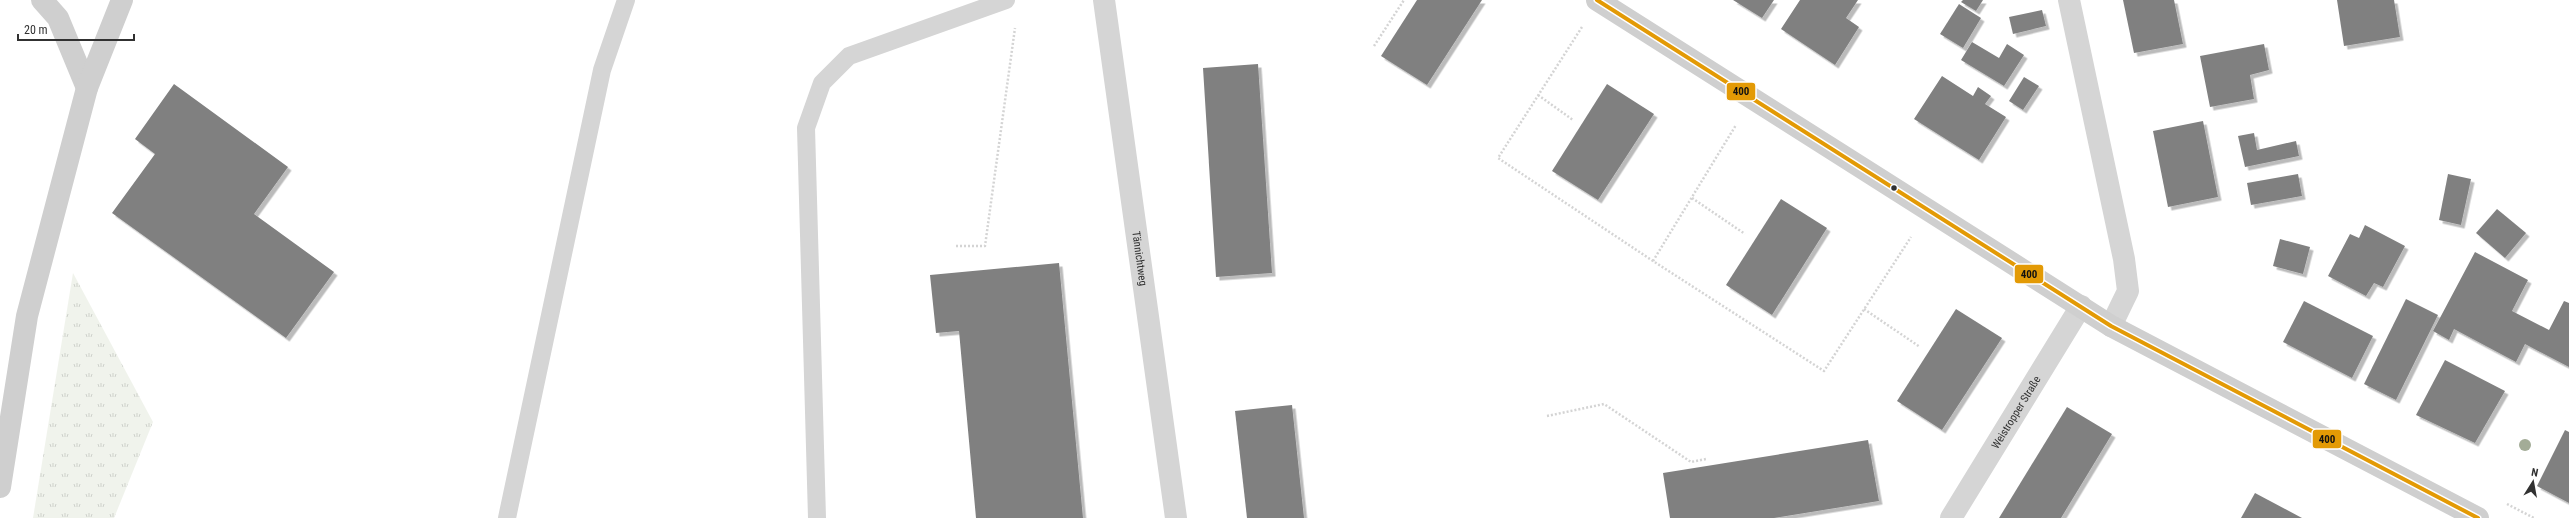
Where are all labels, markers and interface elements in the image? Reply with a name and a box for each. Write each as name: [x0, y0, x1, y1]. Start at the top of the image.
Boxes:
scale bar: [18, 16, 134, 42]
text: 20 m: [24, 23, 48, 37]
line badge: 400: [1726, 82, 1756, 101]
text: 400: [1733, 85, 1750, 98]
unlabelled marker: [1889, 183, 1899, 193]
street label: Tännichtweg: [1129, 230, 1150, 287]
line badge: 400: [2014, 264, 2044, 284]
text: 400: [2021, 268, 2038, 281]
street label: Weistropper Straße: [1989, 374, 2044, 451]
line badge: 400: [2312, 429, 2342, 449]
text: 400: [2319, 433, 2336, 446]
north arrow: [2513, 462, 2553, 502]
text: N: [2530, 466, 2540, 480]

